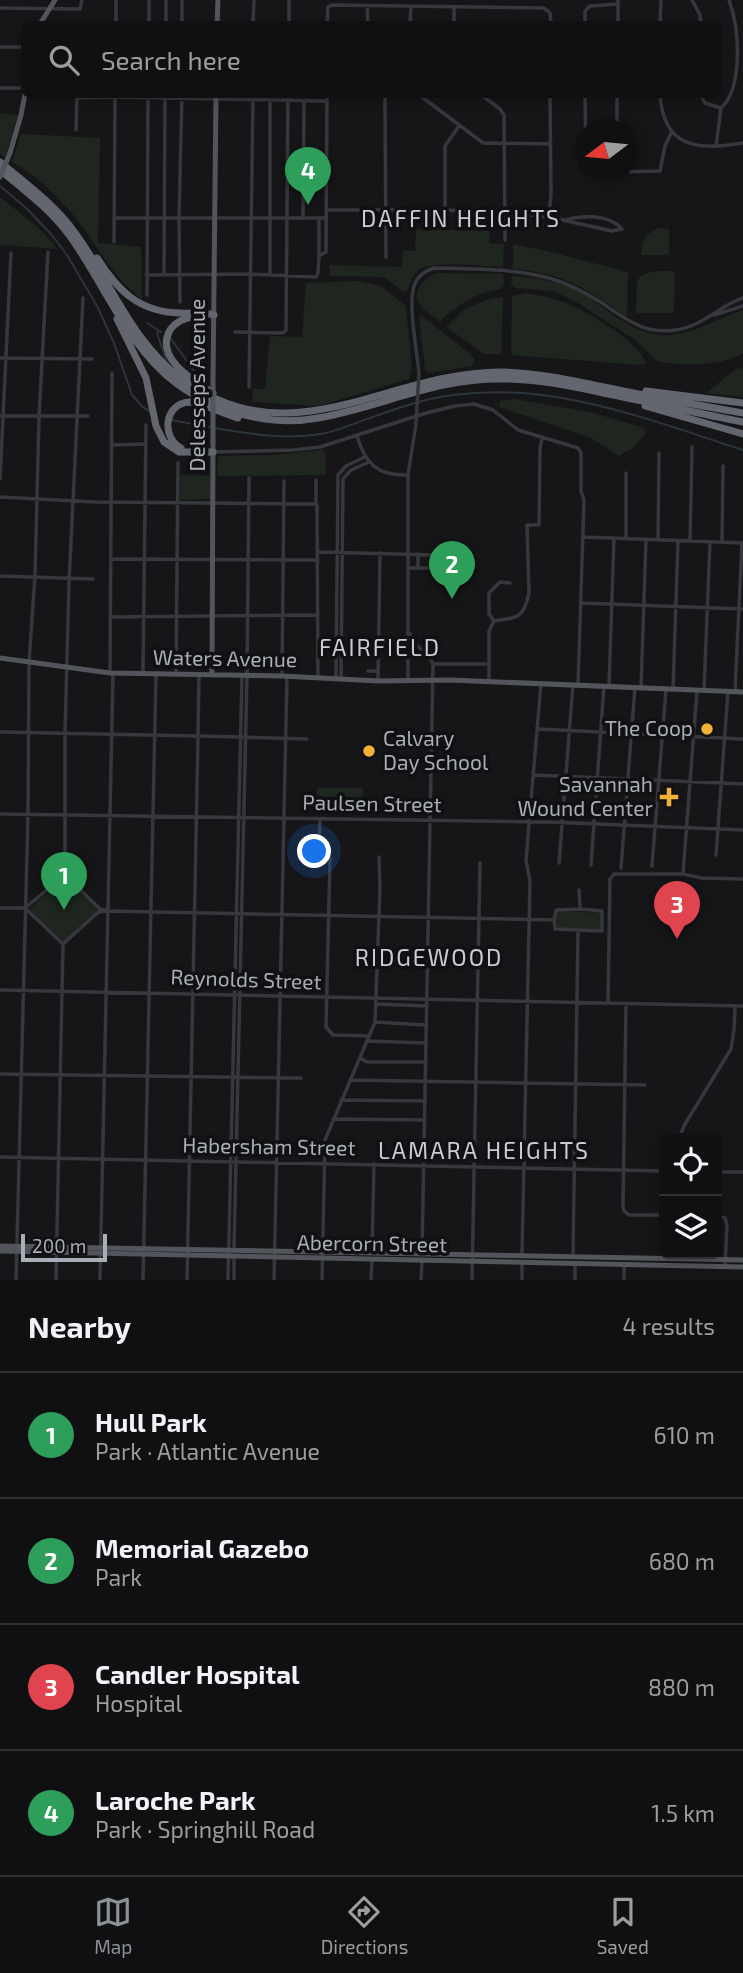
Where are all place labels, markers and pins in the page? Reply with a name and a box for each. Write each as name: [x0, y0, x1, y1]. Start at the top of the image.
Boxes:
pin: 4: [285, 147, 331, 205]
pin: 2: [429, 541, 475, 599]
place label: The Coop: [605, 715, 693, 740]
marker: The Coop: [699, 721, 715, 737]
place label: Calvary Day School: [383, 725, 489, 774]
marker: Calvary Day School: [361, 743, 377, 759]
place label: Savannah Wound Center: [518, 771, 654, 820]
marker: Savannah Wound Center: [659, 787, 679, 807]
pin: 1: [41, 852, 87, 910]
pin: 3: [654, 881, 700, 939]

